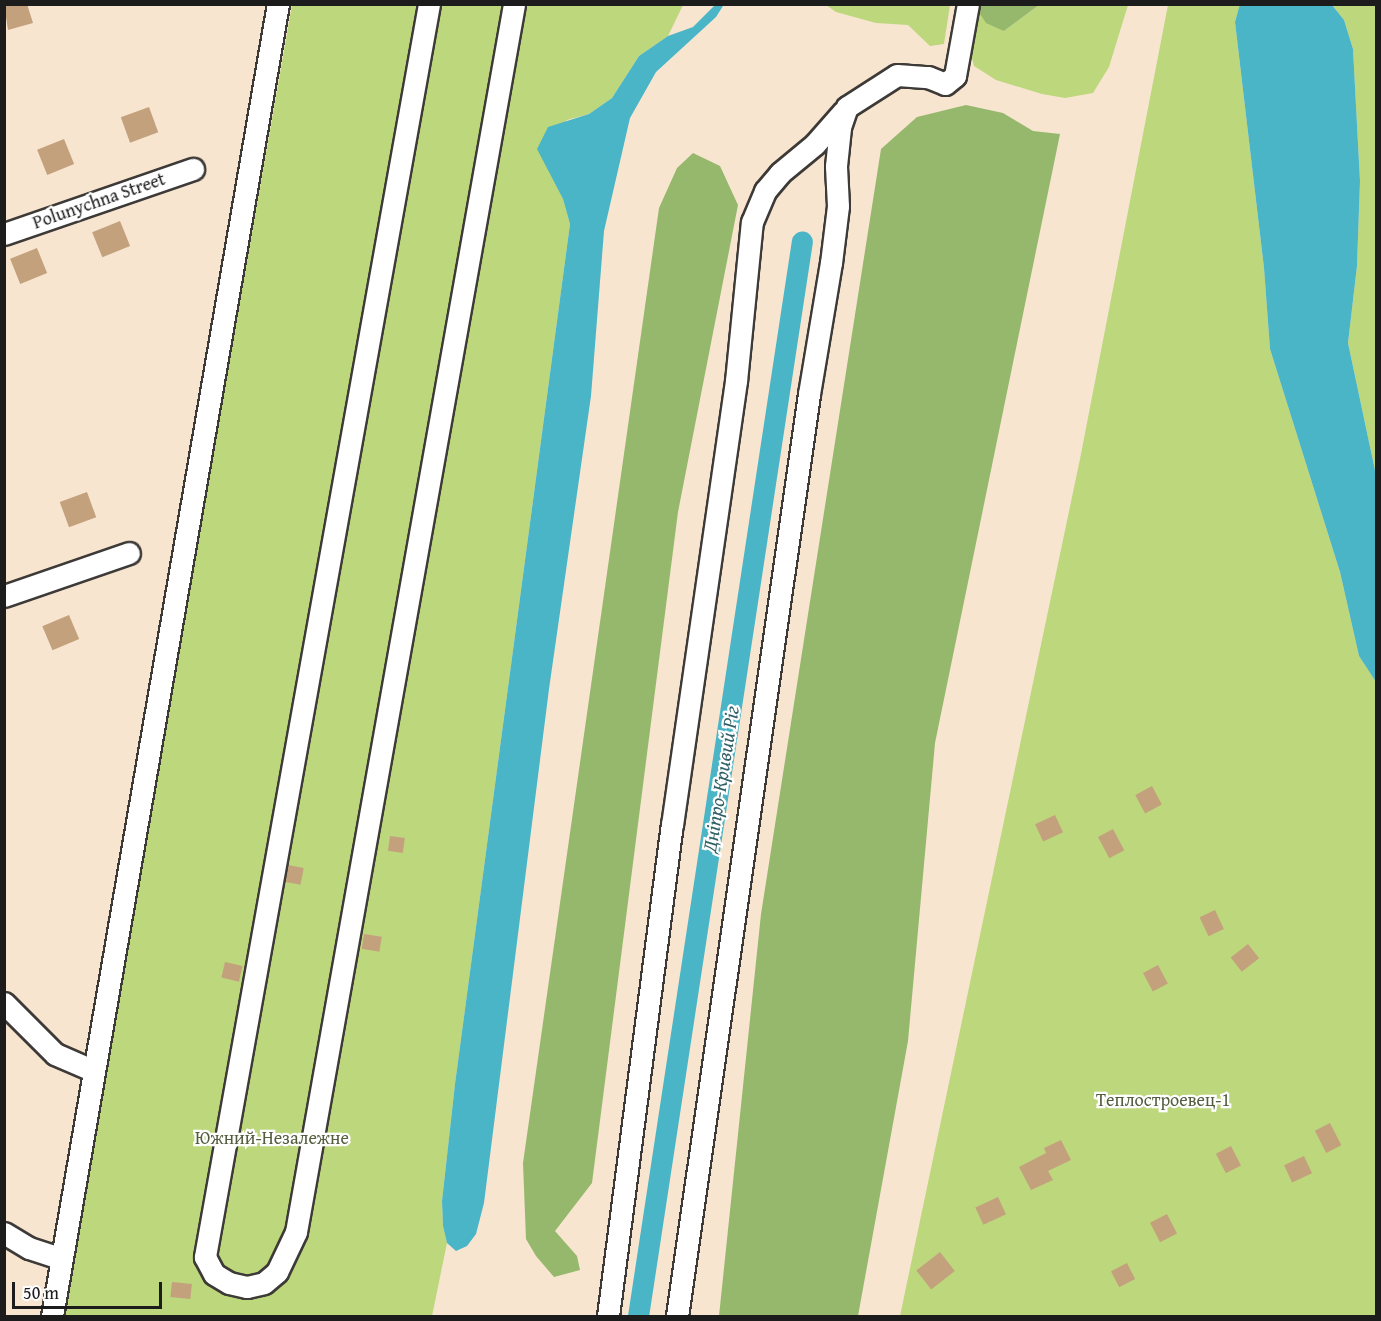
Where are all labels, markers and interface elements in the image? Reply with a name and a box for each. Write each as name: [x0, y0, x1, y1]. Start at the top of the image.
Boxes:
street label: Polunychna Street: [30, 168, 168, 234]
water label: Дніпро-Кривий Ріг: [697, 704, 743, 854]
park label: Теплостроевец-1: [1096, 1089, 1230, 1111]
park label: Южний-Незалежне: [195, 1127, 349, 1149]
scale bar: [15, 1270, 165, 1308]
text: 50 m: [23, 1279, 59, 1306]

